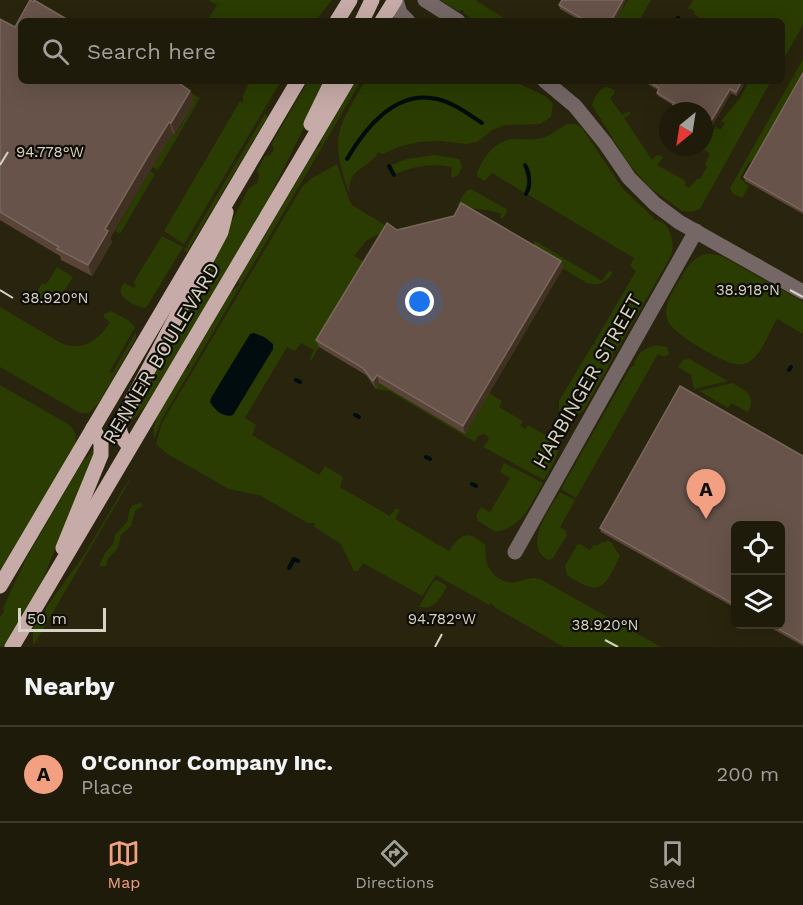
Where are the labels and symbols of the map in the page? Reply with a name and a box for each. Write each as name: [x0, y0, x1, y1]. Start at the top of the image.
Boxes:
north arrow: [659, 102, 713, 156]
text: 94.778°W: [16, 143, 84, 161]
street label: RENNER BOULEVARD: [97, 258, 225, 448]
text: 38.918°N: [716, 281, 780, 299]
your location: [405, 287, 434, 316]
text: 38.920°N: [21, 289, 89, 307]
street label: HARBINGER STREET: [527, 290, 647, 472]
pin: A: [686, 470, 726, 519]
scale bar: [18, 605, 106, 632]
text: 94.782°W: [408, 610, 476, 628]
text: 38.920°N: [571, 616, 639, 634]

